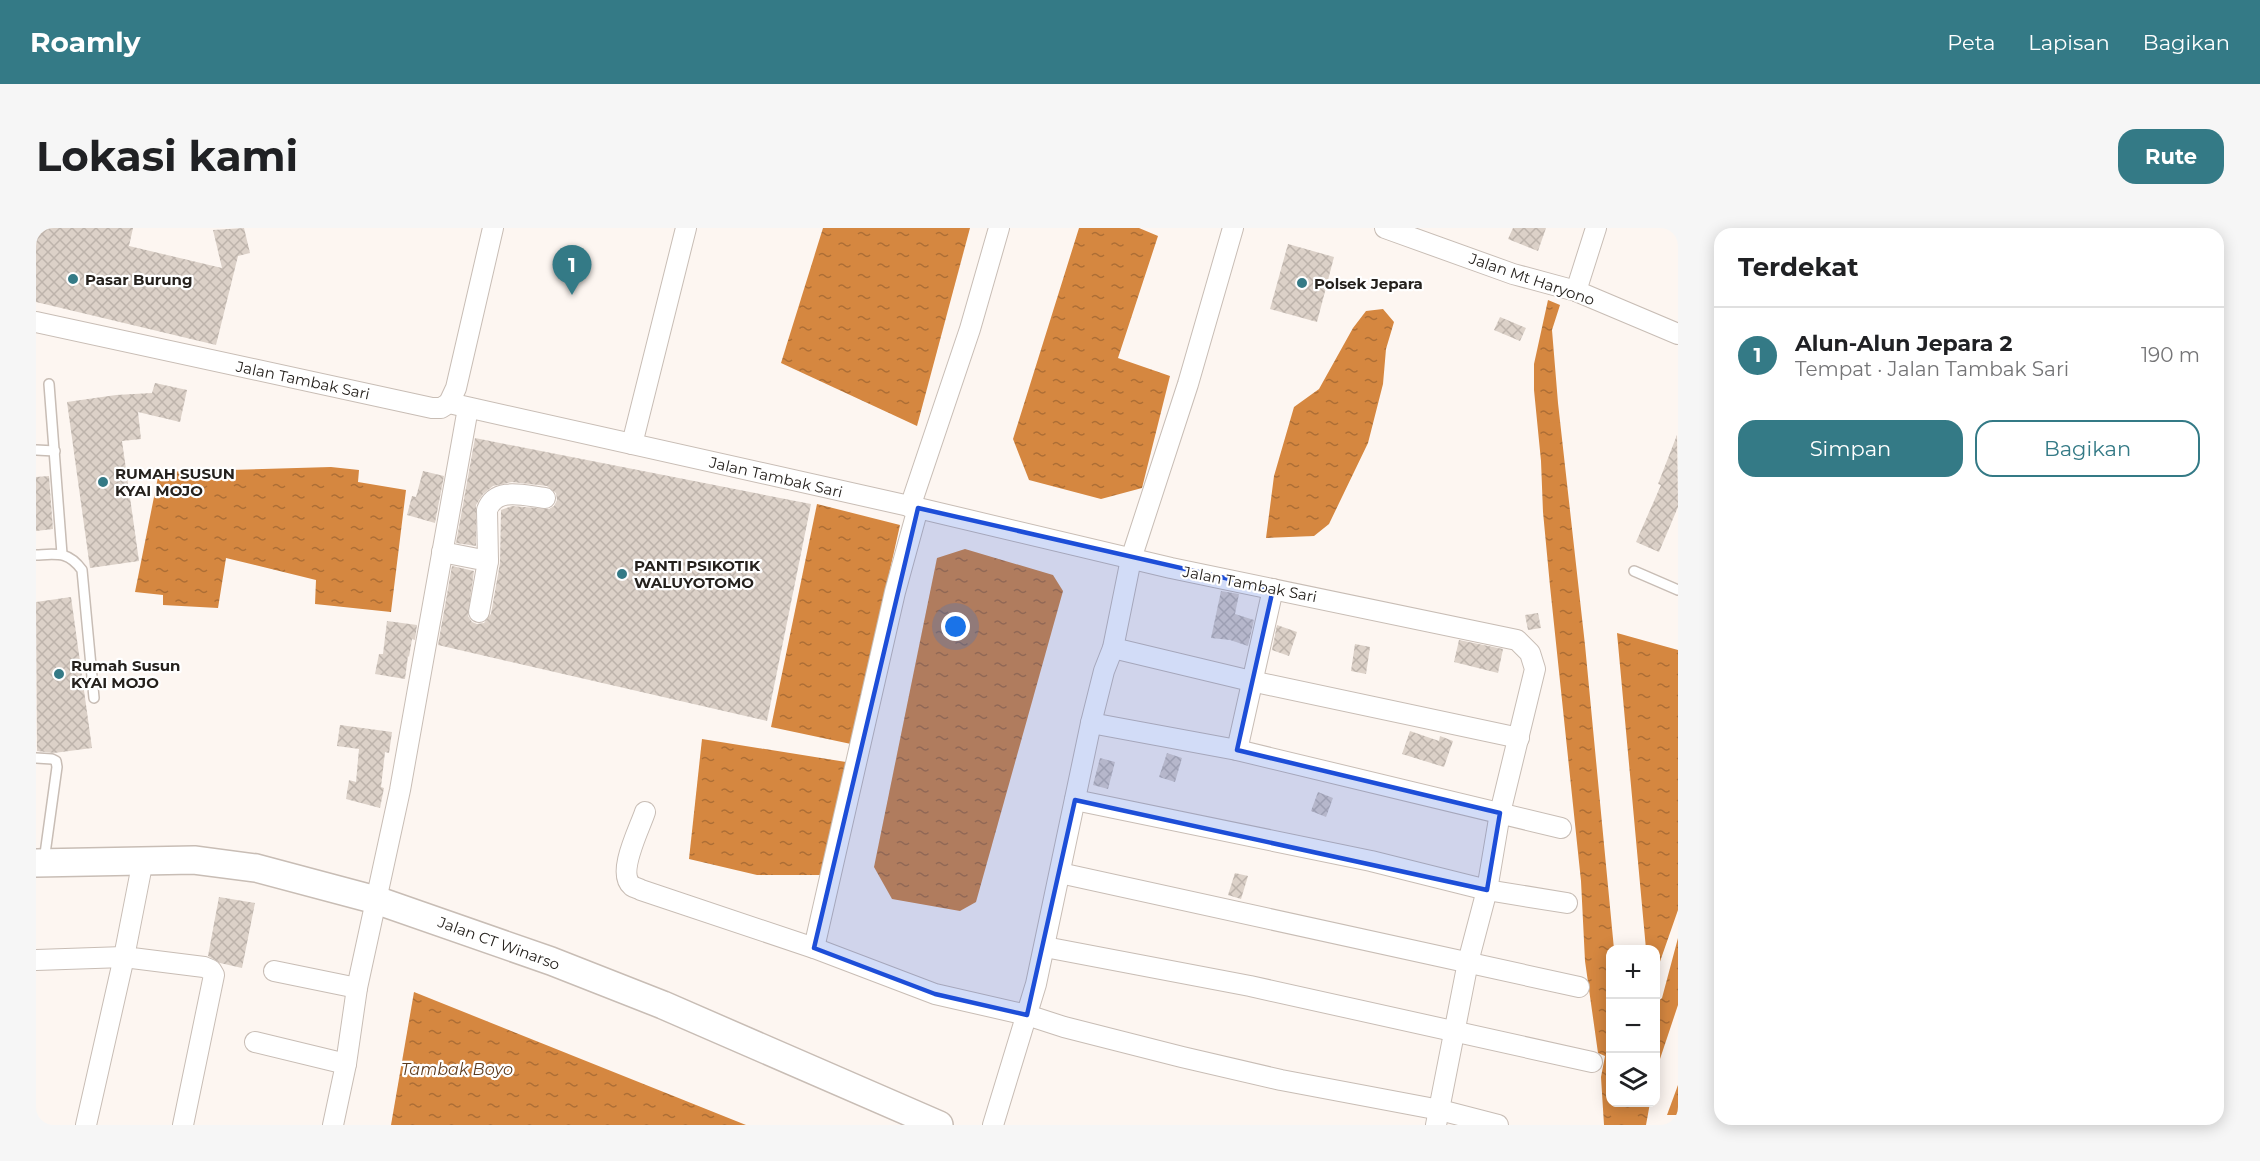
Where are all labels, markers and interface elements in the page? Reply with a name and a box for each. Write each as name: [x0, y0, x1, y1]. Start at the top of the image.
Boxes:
text: Roamly: [30, 25, 140, 59]
text: Peta: [1947, 30, 1995, 55]
text: Lapisan: [2028, 30, 2110, 55]
text: Bagikan: [2143, 30, 2230, 55]
button: Rute: [2118, 129, 2224, 184]
text: Lokasi kami: [36, 130, 298, 182]
pin: 1: [552, 245, 592, 295]
street label: Jalan Mt Haryono: [1466, 248, 1597, 309]
text: Terdekat: [1738, 251, 1859, 283]
place label: Pasar Burung: [85, 270, 192, 289]
marker: Pasar Burung: [66, 272, 80, 286]
place label: Polsek Jepara: [1314, 274, 1423, 293]
marker: Polsek Jepara: [1295, 276, 1309, 290]
text: Alun-Alun Jepara 2: [1795, 330, 2013, 357]
text: 1: [1754, 343, 1761, 367]
text: 190 m: [2141, 343, 2200, 367]
street label: Jalan Tambak Sari: [233, 356, 372, 403]
text: Tempat · Jalan Tambak Sari: [1795, 357, 2069, 381]
button: Simpan: [1738, 420, 1963, 477]
button: Bagikan: [1975, 420, 2200, 477]
street label: Jalan Tambak Sari: [707, 452, 844, 502]
place label: RUMAH SUSUN KYAI MOJO: [115, 464, 235, 500]
marker: RUMAH SUSUN KYAI MOJO: [96, 475, 110, 489]
place label: PANTI PSIKOTIK WALUYOTOMO: [634, 556, 761, 592]
street label: Jalan Tambak Sari: [1180, 561, 1319, 606]
marker: PANTI PSIKOTIK WALUYOTOMO: [615, 567, 629, 581]
your location: [941, 612, 970, 641]
place label: Rumah Susun KYAI MOJO: [71, 656, 180, 692]
marker: Rumah Susun KYAI MOJO: [52, 667, 66, 681]
street label: Jalan CT Winarso: [434, 912, 563, 974]
map controls: [1606, 945, 1660, 1107]
button: +: [1606, 945, 1660, 999]
button: −: [1606, 999, 1660, 1053]
button: layers: [1606, 1053, 1660, 1107]
water label: Tambak Boyo: [401, 1060, 513, 1079]

